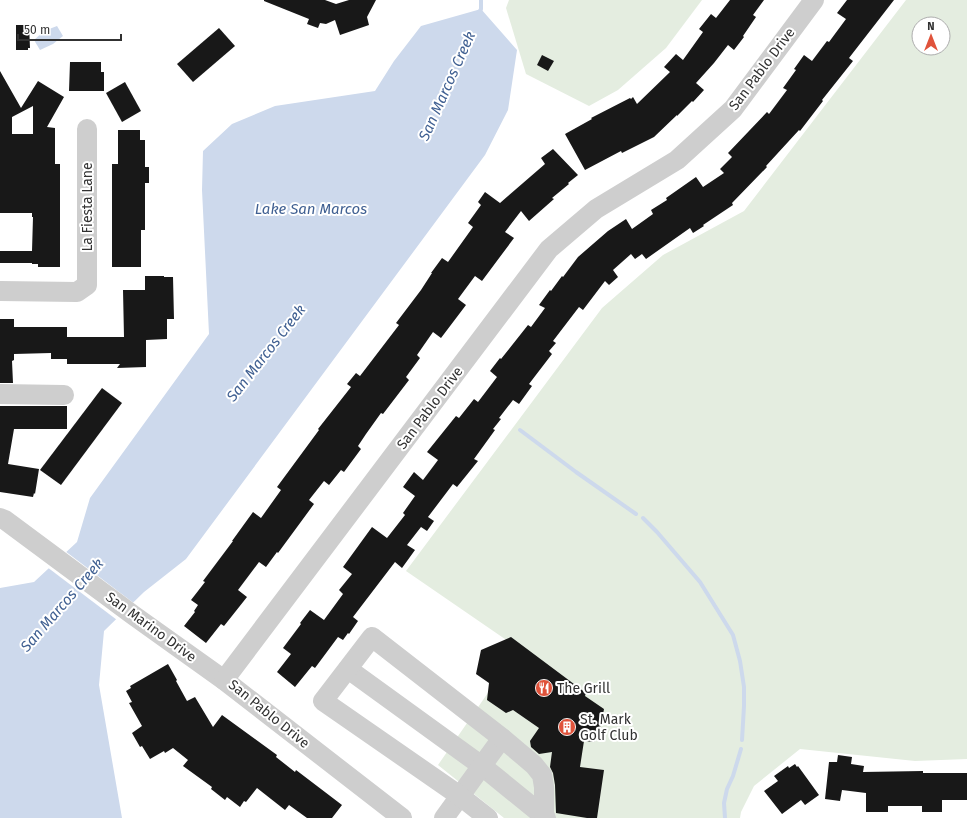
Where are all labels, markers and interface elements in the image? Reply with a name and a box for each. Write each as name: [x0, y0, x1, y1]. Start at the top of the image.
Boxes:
scale bar: [18, 16, 121, 42]
north arrow: [911, 16, 951, 56]
text: N: [927, 20, 935, 33]
text: 50 m: [24, 23, 50, 37]
street label: San Pablo Drive: [725, 24, 799, 114]
water label: San Marcos Creek: [414, 29, 479, 144]
street label: La Fiesta Lane: [79, 162, 96, 252]
water label: Lake San Marcos: [255, 200, 367, 218]
water label: San Marcos Creek: [222, 301, 309, 406]
street label: San Pablo Drive: [393, 363, 467, 453]
water label: San Marcos Creek: [16, 555, 107, 656]
street label: San Marino Drive: [102, 588, 200, 666]
street label: San Pablo Drive: [225, 676, 313, 752]
restaurant icon: The Grill: [534, 678, 554, 698]
place label: The Grill: [557, 680, 610, 697]
place label: St. Mark Golf Club: [580, 711, 638, 744]
building icon: St. Mark Golf Club: [557, 717, 577, 737]

